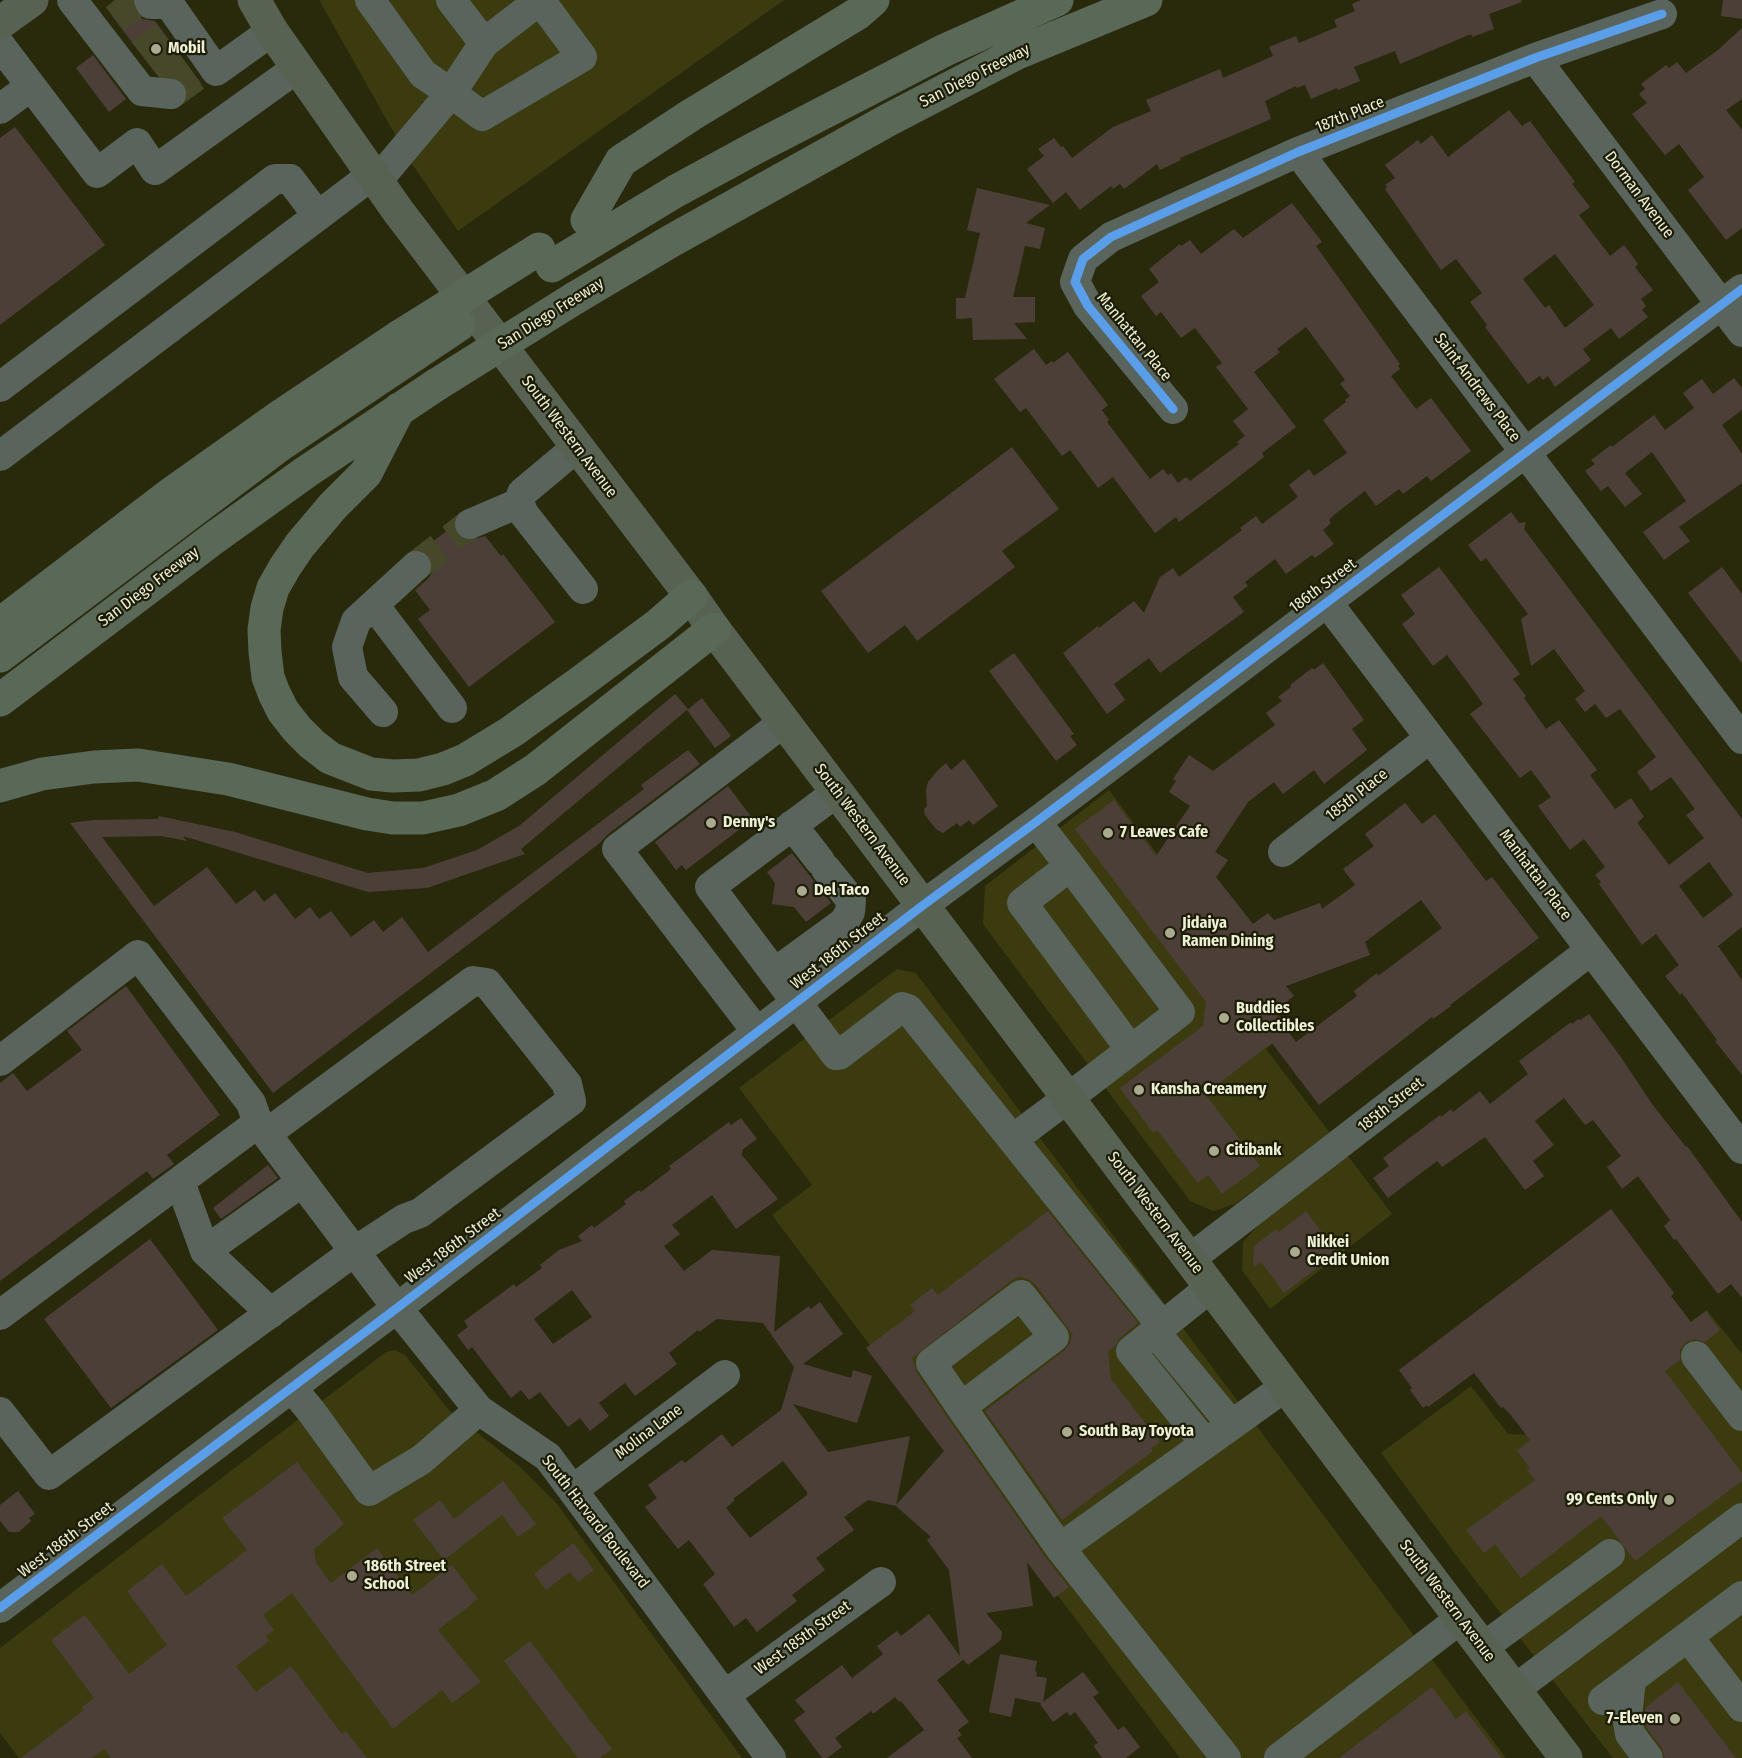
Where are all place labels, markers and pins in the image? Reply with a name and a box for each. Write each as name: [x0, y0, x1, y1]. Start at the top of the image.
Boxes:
place label: Mobil: [168, 39, 205, 59]
marker: Mobil: [149, 42, 163, 56]
place label: Denny's: [723, 813, 775, 833]
marker: Denny's: [704, 816, 718, 830]
place label: 7 Leaves Cafe: [1120, 823, 1208, 843]
marker: 7 Leaves Cafe: [1101, 826, 1115, 840]
place label: Del Taco: [814, 881, 870, 901]
marker: Del Taco: [795, 884, 809, 898]
place label: Jidaiya Ramen Dining: [1182, 914, 1273, 952]
marker: Jidaiya Ramen Dining: [1163, 926, 1177, 940]
place label: Buddies Collectibles: [1236, 999, 1314, 1037]
marker: Buddies Collectibles: [1217, 1011, 1231, 1025]
place label: Kansha Creamery: [1151, 1080, 1266, 1100]
marker: Kansha Creamery: [1132, 1083, 1146, 1097]
place label: Citibank: [1226, 1141, 1281, 1161]
marker: Citibank: [1207, 1144, 1221, 1158]
place label: Nikkei Credit Union: [1307, 1233, 1389, 1271]
marker: Nikkei Credit Union: [1288, 1245, 1302, 1259]
place label: South Bay Toyota: [1079, 1422, 1194, 1442]
marker: South Bay Toyota: [1060, 1425, 1074, 1439]
place label: 99 Cents Only: [1566, 1490, 1657, 1510]
marker: 99 Cents Only: [1662, 1493, 1676, 1507]
place label: 186th Street School: [364, 1557, 446, 1595]
marker: 186th Street School: [345, 1569, 359, 1583]
place label: 7-Eleven: [1607, 1709, 1663, 1729]
marker: 7-Eleven: [1668, 1712, 1682, 1726]

